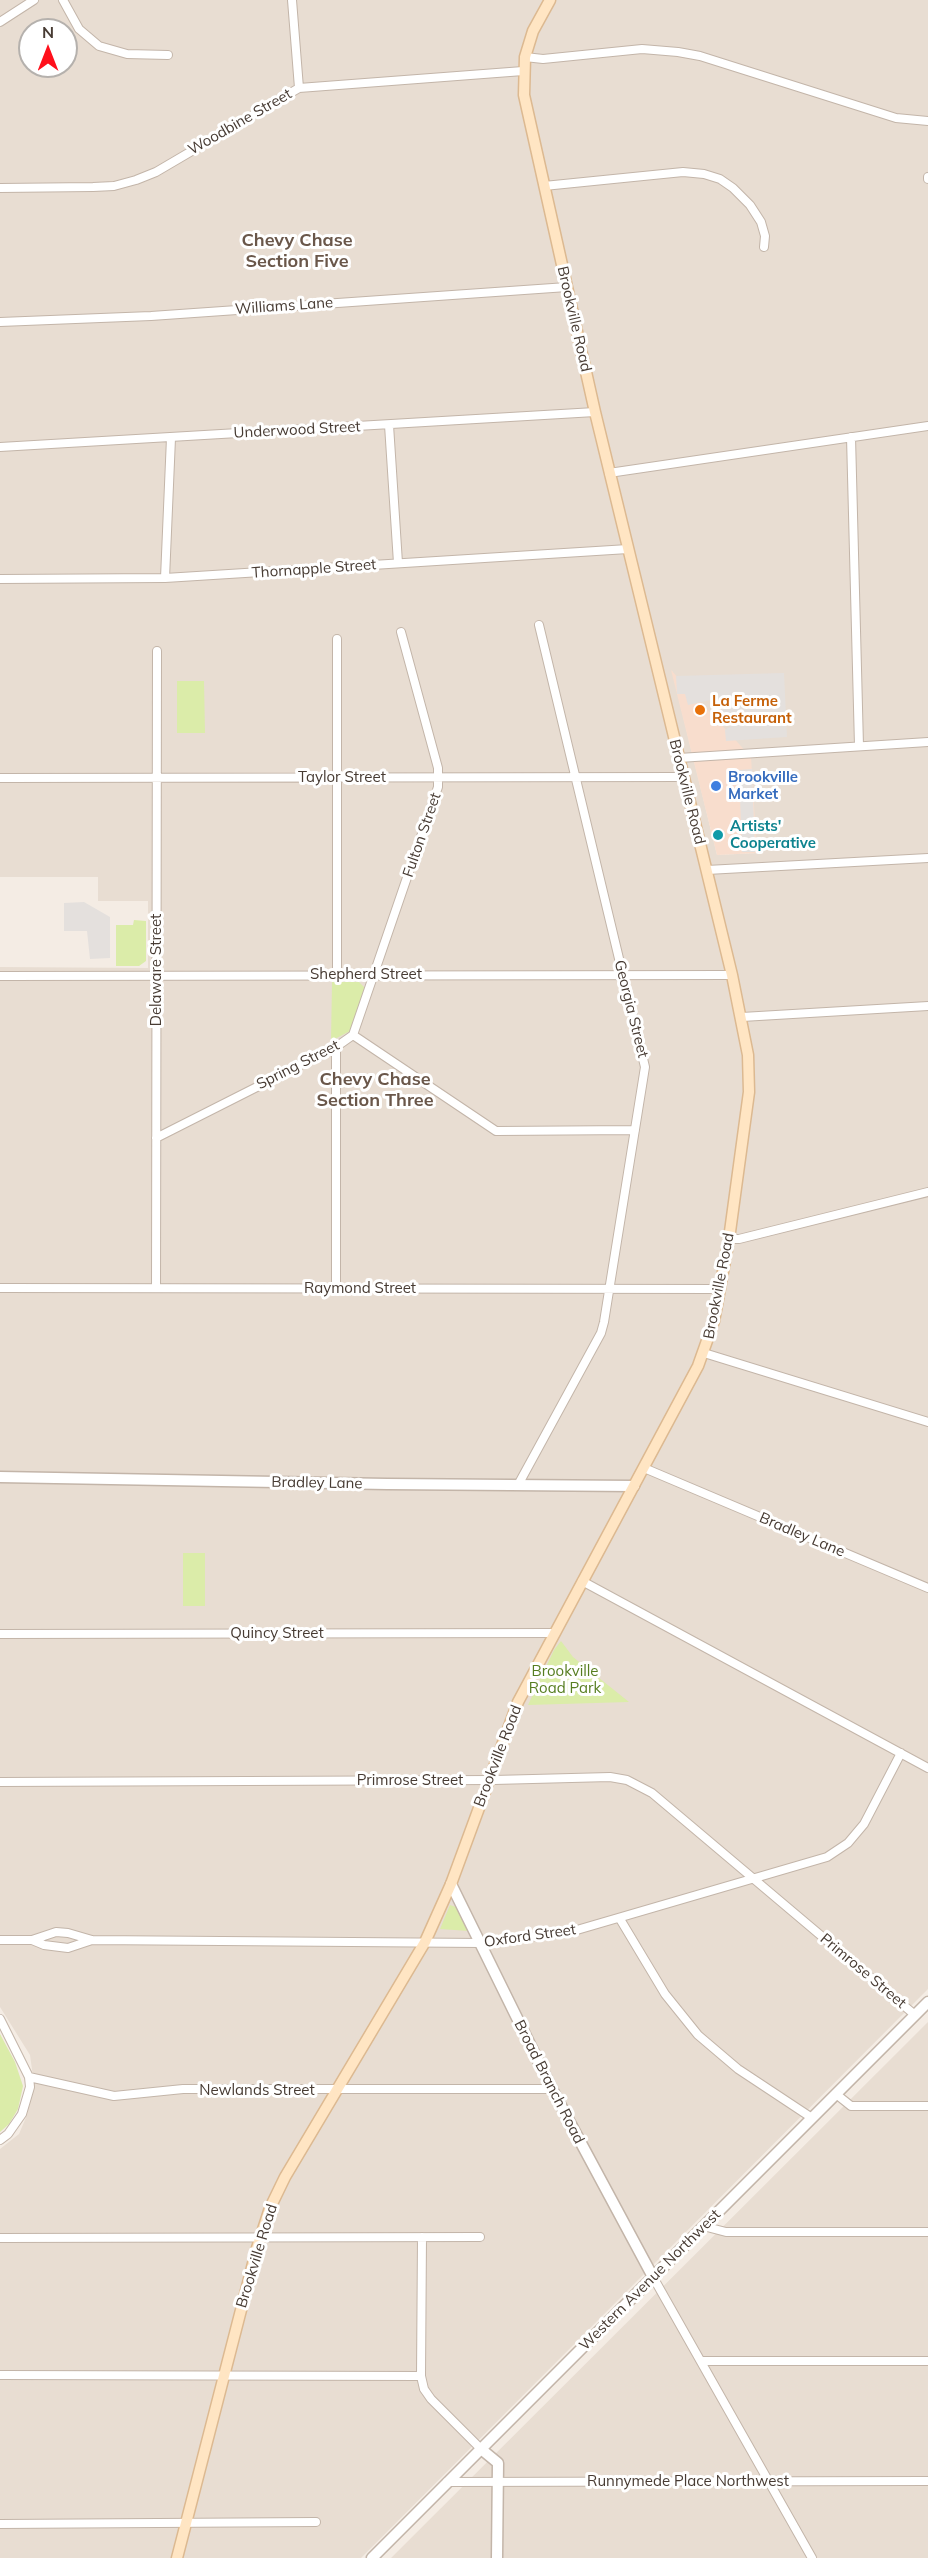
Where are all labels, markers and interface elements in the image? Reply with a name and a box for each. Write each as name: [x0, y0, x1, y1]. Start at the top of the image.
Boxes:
north arrow: [18, 18, 78, 78]
text: N: [42, 22, 54, 42]
street label: Woodbine Street: [185, 85, 295, 159]
district label: Chevy Chase Section Five: [241, 230, 353, 272]
street label: Brookville Road: [553, 265, 595, 373]
street label: Williams Lane: [234, 294, 334, 318]
street label: Underwood Street: [233, 418, 361, 442]
street label: Thornapple Street: [251, 556, 377, 582]
place label: La Ferme Restaurant: [712, 692, 792, 727]
marker: La Ferme Restaurant: [693, 703, 707, 717]
street label: Brookville Road: [665, 738, 709, 846]
street label: Taylor Street: [298, 768, 386, 786]
place label: Brookville Market: [728, 768, 798, 803]
marker: Brookville Market: [709, 779, 723, 793]
street label: Fulton Street: [399, 790, 445, 880]
place label: Artists' Cooperative: [730, 817, 816, 852]
marker: Artists' Cooperative: [711, 828, 725, 842]
street label: Delaware Street: [147, 914, 165, 1026]
street label: Georgia Street: [610, 958, 652, 1060]
street label: Shepherd Street: [310, 965, 422, 983]
street label: Spring Street: [254, 1036, 342, 1094]
district label: Chevy Chase Section Three: [316, 1069, 434, 1112]
street label: Brookville Road: [700, 1231, 738, 1341]
street label: Raymond Street: [304, 1279, 416, 1297]
street label: Bradley Lane: [271, 1473, 363, 1493]
street label: Bradley Lane: [757, 1509, 847, 1561]
street label: Quincy Street: [230, 1624, 324, 1642]
park label: Brookville Road Park: [529, 1662, 601, 1697]
street label: Brookville Road: [470, 1703, 526, 1809]
street label: Primrose Street: [357, 1771, 463, 1789]
street label: Oxford Street: [483, 1921, 577, 1951]
street label: Primrose Street: [816, 1930, 910, 2012]
street label: Broad Branch Road: [510, 2017, 588, 2147]
street label: Newlands Street: [199, 2081, 315, 2099]
street label: Brookville Road: [233, 2202, 281, 2310]
street label: Western Avenue Northwest: [576, 2206, 724, 2354]
street label: Runnymede Place Northwest: [587, 2472, 789, 2490]

